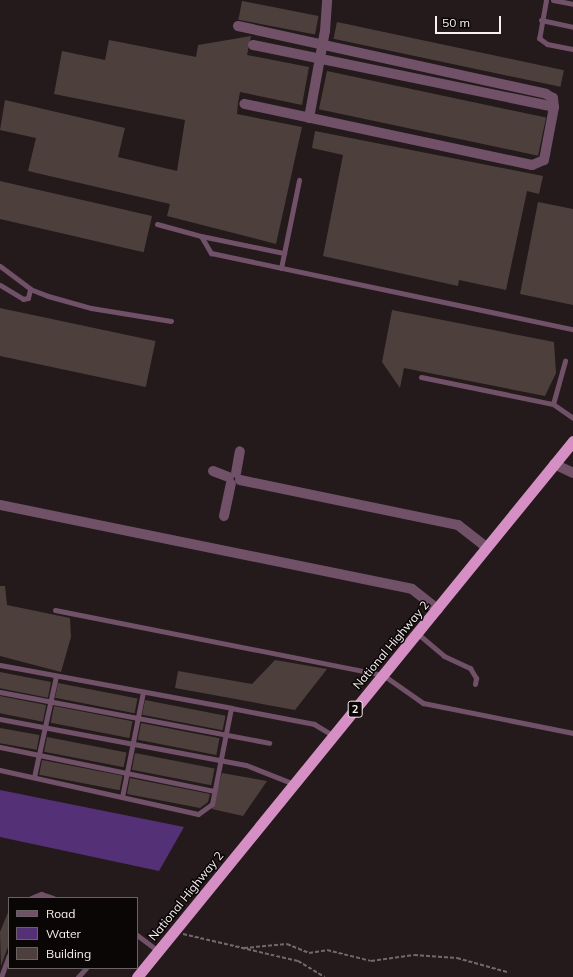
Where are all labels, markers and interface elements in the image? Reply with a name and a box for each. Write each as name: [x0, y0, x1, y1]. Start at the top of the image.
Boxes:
scale bar: [437, 8, 503, 34]
text: 50 m: [442, 15, 470, 30]
street label: National Highway 2: [350, 598, 432, 692]
road number: 2: [347, 700, 363, 718]
street label: National Highway 2: [146, 848, 226, 944]
legend: [8, 897, 138, 969]
text: Road: [46, 906, 75, 921]
text: Water: [46, 926, 81, 941]
text: Building: [46, 946, 91, 961]

